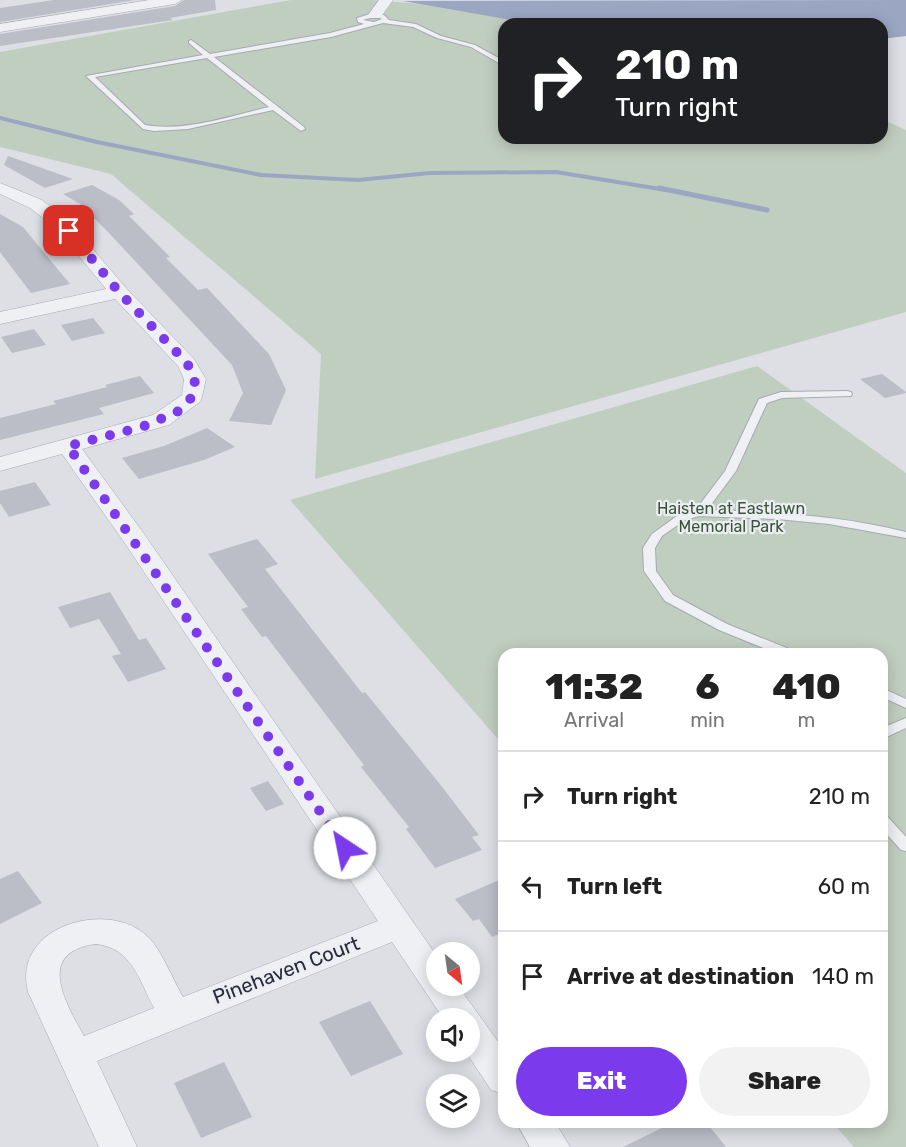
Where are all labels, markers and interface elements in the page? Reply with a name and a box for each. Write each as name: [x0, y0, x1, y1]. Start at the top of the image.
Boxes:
text: 210 m: [615, 40, 739, 90]
icon: right: [516, 42, 594, 120]
text: Turn right: [615, 91, 738, 123]
pin: [43, 205, 94, 256]
icon: arrive: [52, 214, 85, 247]
park label: Haisten at Eastlawn Memorial Park: [657, 499, 805, 536]
text: 11:32: [545, 665, 643, 708]
text: 6: [696, 665, 720, 708]
text: 410: [772, 665, 841, 708]
text: Arrival: [564, 708, 624, 732]
text: min: [690, 708, 725, 732]
text: m: [798, 708, 815, 732]
icon: right: [516, 780, 549, 813]
text: Turn right: [567, 783, 677, 810]
text: 210 m: [809, 783, 870, 810]
position arrow: [313, 816, 377, 880]
icon: left: [516, 870, 549, 903]
text: Turn left: [567, 873, 662, 900]
text: 60 m: [818, 873, 870, 900]
street label: Pinehaven Court: [209, 931, 363, 1009]
north arrow: [426, 942, 480, 996]
map controls: [426, 942, 480, 1128]
icon: arrive: [516, 960, 549, 993]
text: Arrive at destination: [567, 963, 794, 990]
text: 140 m: [812, 963, 874, 990]
button: sound: [426, 1008, 480, 1062]
button: Exit: [516, 1047, 687, 1116]
button: Share: [699, 1047, 870, 1116]
button: layers: [426, 1074, 480, 1128]

